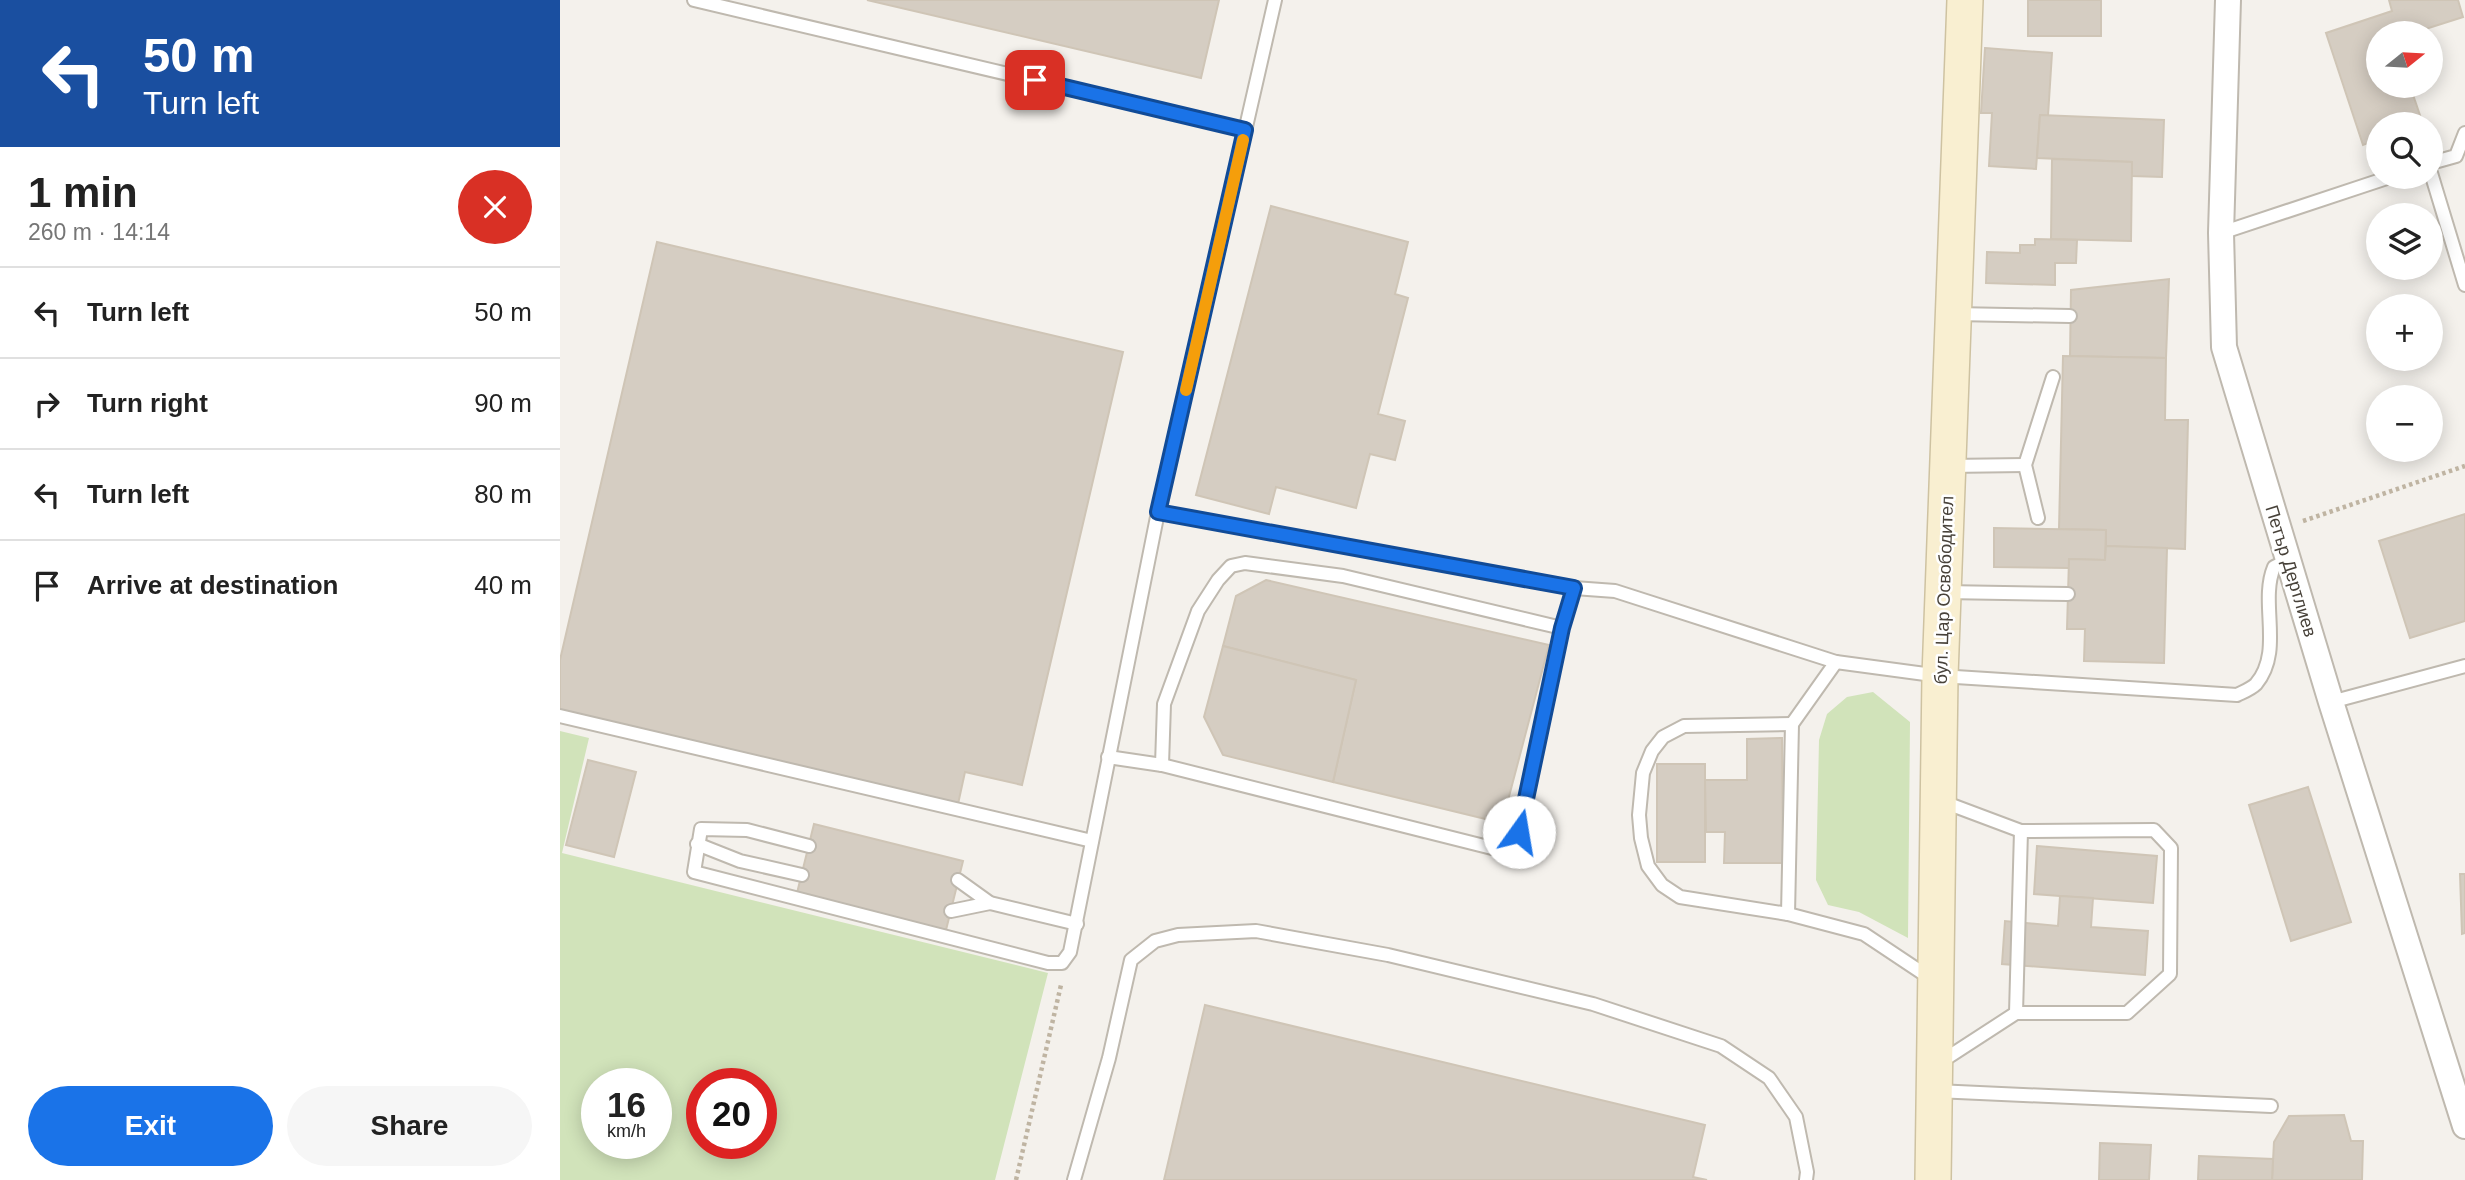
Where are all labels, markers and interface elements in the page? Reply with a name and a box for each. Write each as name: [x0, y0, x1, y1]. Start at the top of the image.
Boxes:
north arrow: [2366, 21, 2443, 98]
map controls: [2366, 21, 2443, 462]
icon: left: [28, 28, 119, 119]
text: 50 m: [143, 28, 255, 82]
pin: [1005, 50, 1065, 110]
icon: arrive: [1016, 61, 1054, 99]
text: Turn left: [143, 85, 259, 121]
button: search: [2366, 112, 2443, 189]
text: 1 min: [28, 169, 138, 216]
button: close: [458, 170, 532, 244]
button: layers: [2366, 203, 2443, 280]
text: 260 m · 14:14: [28, 219, 170, 245]
icon: left: [28, 294, 66, 332]
button: +: [2366, 294, 2443, 371]
text: Turn left: [87, 297, 189, 327]
text: 50 m: [474, 297, 532, 327]
icon: right: [28, 385, 66, 423]
button: −: [2366, 385, 2443, 462]
text: Turn right: [87, 388, 208, 418]
text: 90 m: [474, 388, 532, 418]
icon: left: [28, 476, 66, 514]
text: Turn left: [87, 479, 189, 509]
text: 80 m: [474, 479, 532, 509]
street label: бул. Цар Освободител: [1931, 495, 1957, 685]
street label: Петър Дертлиев: [2261, 503, 2321, 639]
icon: arrive: [28, 567, 66, 605]
text: Arrive at destination: [87, 570, 338, 600]
text: 40 m: [474, 570, 532, 600]
position arrow: [1482, 795, 1556, 869]
speed limit sign: 20: [686, 1068, 777, 1159]
text: 16: [607, 1085, 646, 1124]
button: Exit: [28, 1086, 273, 1166]
button: Share: [287, 1086, 532, 1166]
text: km/h: [607, 1121, 646, 1141]

